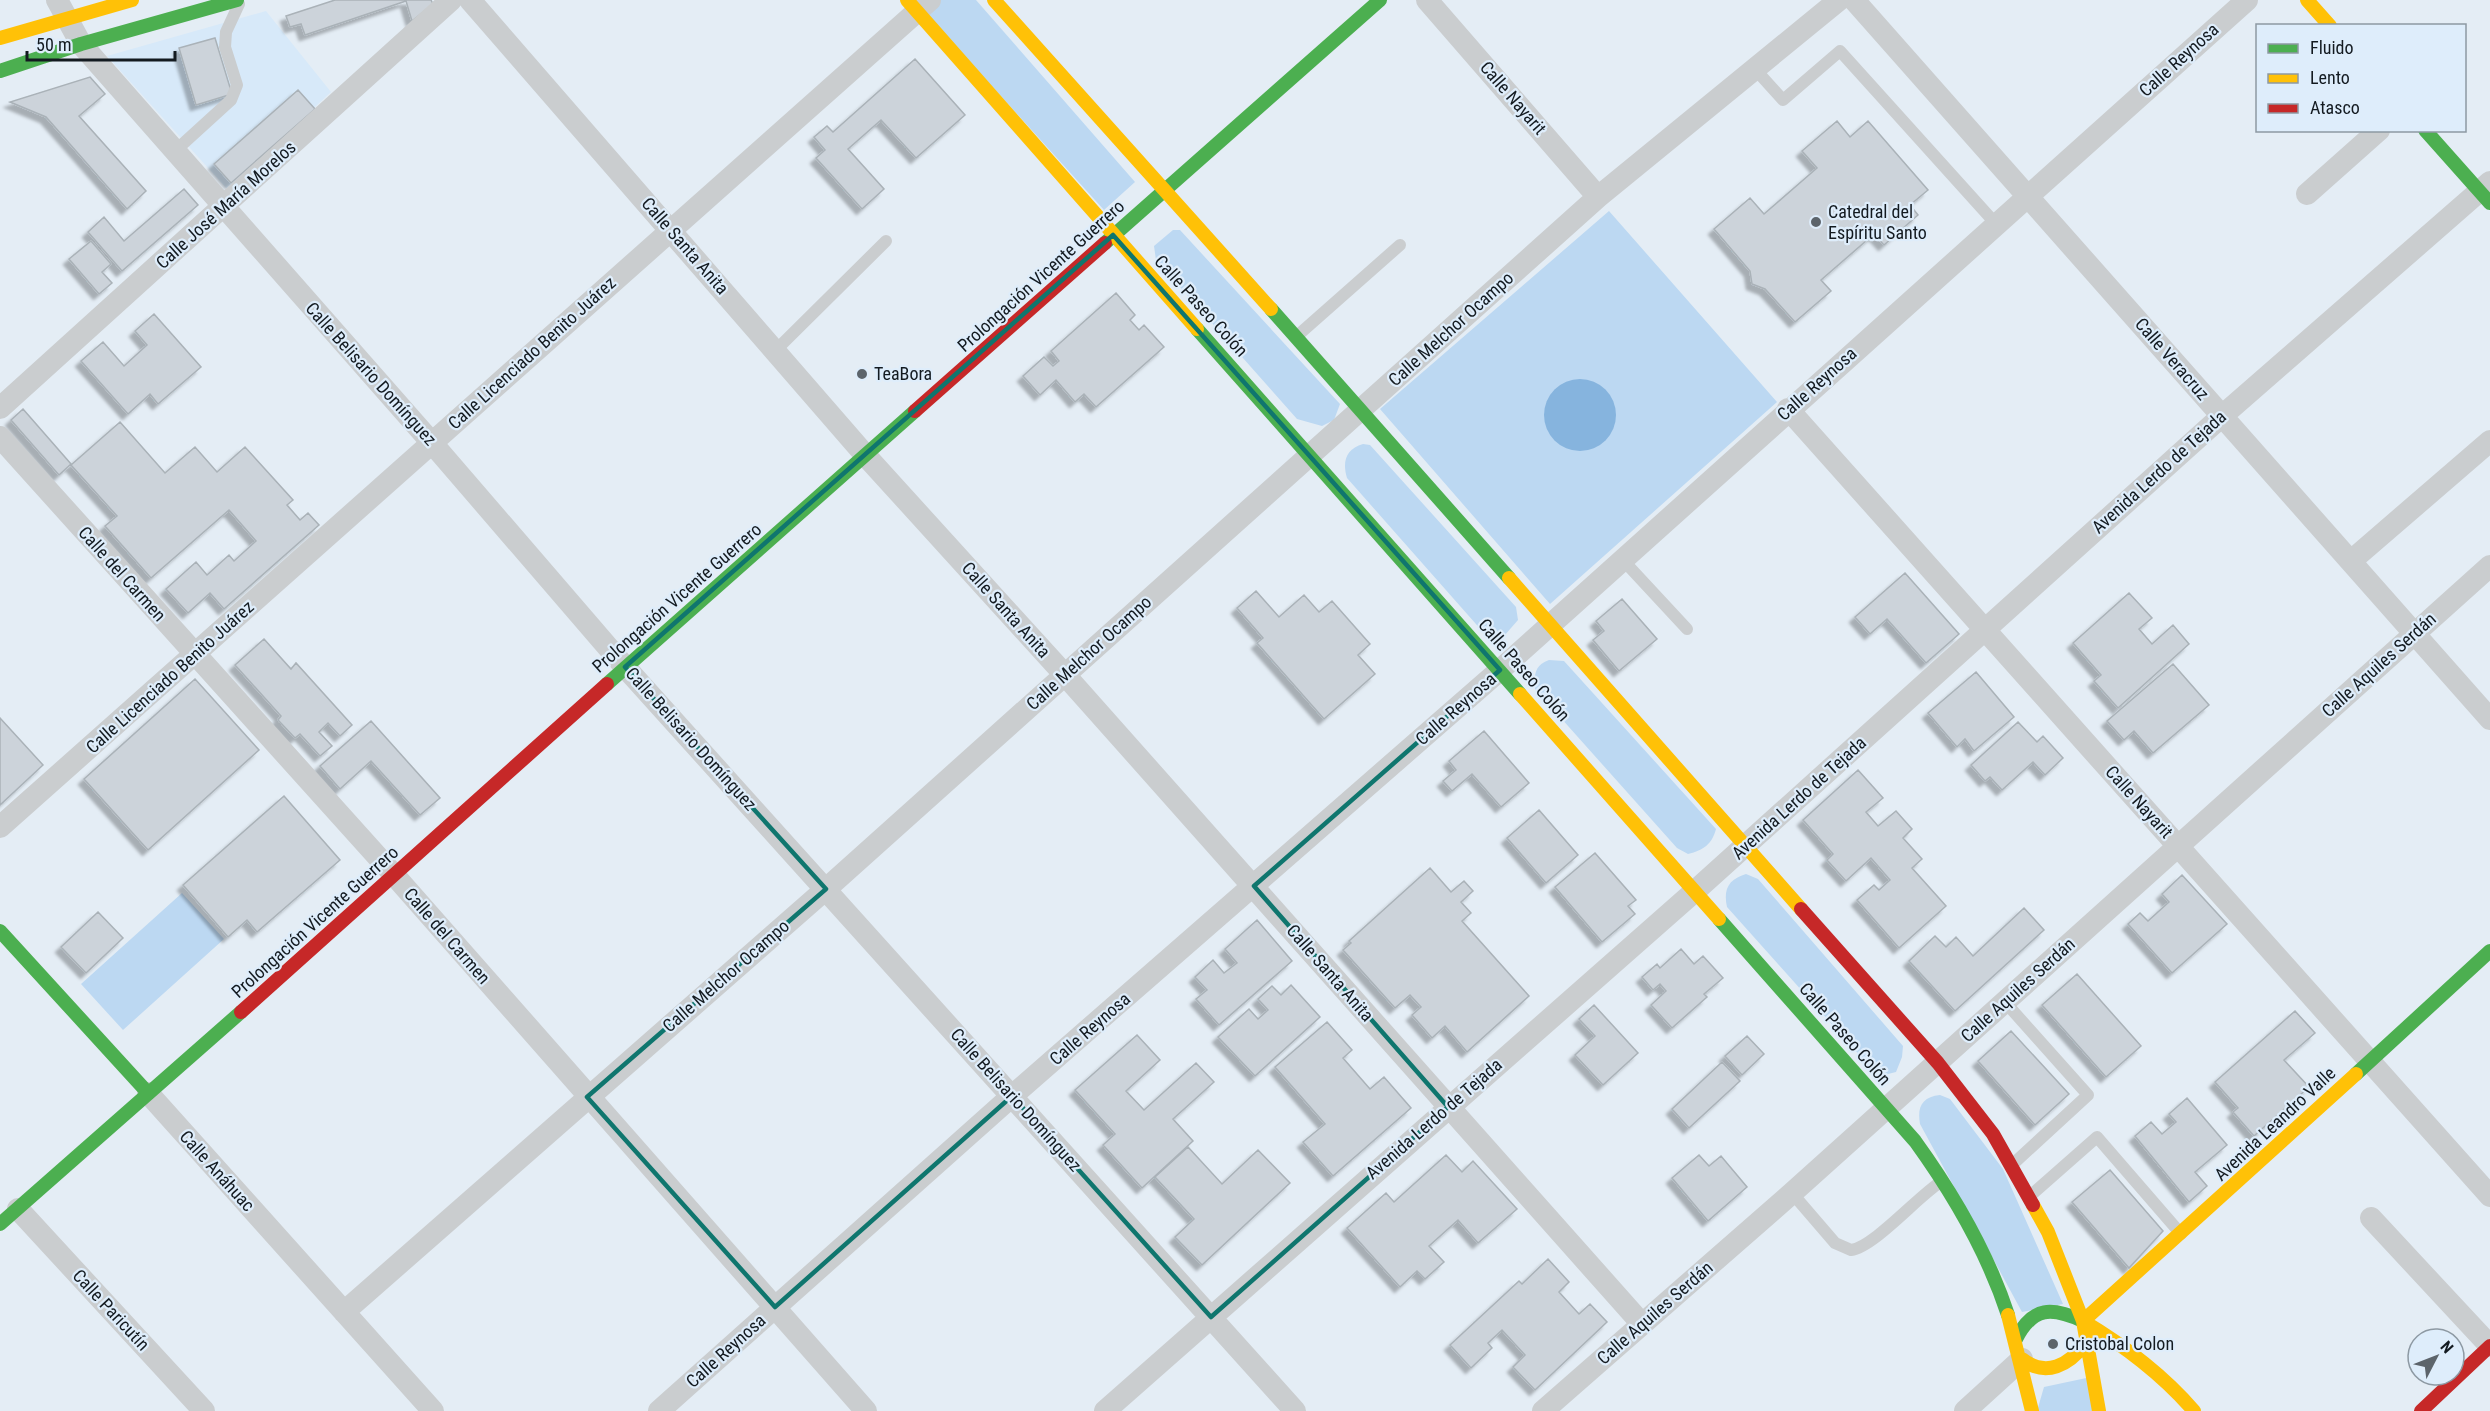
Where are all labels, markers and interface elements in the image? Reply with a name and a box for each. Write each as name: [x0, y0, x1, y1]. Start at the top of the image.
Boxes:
street label: Calle Reynosa: [2135, 18, 2223, 101]
scale bar: [27, 24, 176, 62]
legend: [2256, 24, 2466, 132]
text: 50 m: [36, 34, 71, 55]
text: Fluido: [2310, 37, 2354, 58]
street label: Calle Nayarit: [1476, 57, 1551, 139]
text: Lento: [2310, 67, 2350, 88]
text: Atasco: [2310, 97, 2360, 118]
street label: Calle José María Morelos: [152, 136, 300, 273]
street label: Calle Santa Anita: [638, 193, 733, 298]
street label: Prolongación Vicente Guerrero: [953, 195, 1128, 356]
place label: Catedral del Espíritu Santo: [1828, 201, 1927, 243]
marker: Catedral del Espíritu Santo: [1809, 215, 1823, 229]
street label: Calle Paseo Colón: [1150, 251, 1252, 361]
street label: Calle Melchor Ocampo: [1384, 267, 1517, 390]
street label: Calle Licenciado Benito Juárez: [444, 272, 620, 433]
street label: Calle Belisario Domínguez: [301, 298, 441, 450]
street label: Calle Veracruz: [2131, 313, 2214, 404]
street label: Calle Reynosa: [1773, 342, 1861, 425]
place label: TeaBora: [874, 363, 932, 384]
marker: TeaBora: [855, 367, 869, 381]
street label: Avenida Lerdo de Tejada: [2087, 406, 2230, 537]
street label: Prolongación Vicente Guerrero: [588, 519, 765, 677]
street label: Calle del Carmen: [74, 522, 170, 625]
street label: Calle Santa Anita: [958, 557, 1055, 662]
street label: Calle Melchor Ocampo: [1022, 591, 1155, 714]
street label: Calle Licenciado Benito Juárez: [82, 596, 258, 757]
street label: Calle Aquiles Serdán: [2317, 608, 2440, 721]
street label: Calle Paseo Colón: [1474, 614, 1575, 725]
street label: Calle Belisario Domínguez: [621, 663, 761, 815]
street label: Calle Reynosa: [1411, 668, 1500, 749]
street label: Avenida Lerdo de Tejada: [1727, 732, 1870, 863]
street label: Calle Nayarit: [2101, 761, 2177, 842]
street label: Prolongación Vicente Guerrero: [227, 841, 402, 1002]
street label: Calle del Carmen: [400, 883, 495, 988]
street label: Calle Melchor Ocampo: [658, 915, 793, 1036]
street label: Calle Santa Anita: [1283, 920, 1378, 1025]
street label: Calle Aquiles Serdán: [1956, 933, 2079, 1046]
street label: Calle Paseo Colón: [1795, 978, 1896, 1089]
street label: Calle Reynosa: [1045, 988, 1134, 1069]
street label: Calle Belisario Domínguez: [946, 1024, 1086, 1176]
street label: Avenida Lerdo de Tejada: [1361, 1054, 1506, 1183]
street label: Avenida Leandro Valle: [2210, 1062, 2339, 1185]
street label: Calle Anáhuac: [176, 1126, 259, 1215]
street label: Calle Aquiles Serdán: [1593, 1257, 1717, 1368]
street label: Calle Paricutín: [69, 1265, 154, 1355]
street label: Calle Reynosa: [682, 1309, 770, 1392]
north arrow: [2406, 1327, 2466, 1387]
place label: Cristobal Colon: [2065, 1333, 2174, 1354]
marker: Cristobal Colon: [2046, 1337, 2060, 1351]
text: N: [2436, 1337, 2457, 1357]

